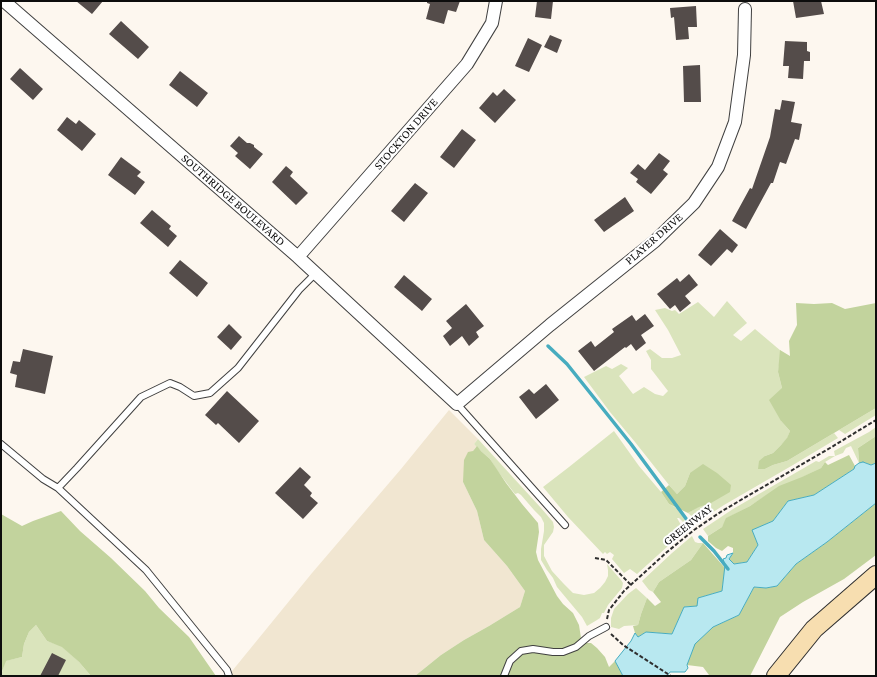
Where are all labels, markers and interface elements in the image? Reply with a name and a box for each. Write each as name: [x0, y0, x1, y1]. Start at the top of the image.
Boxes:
street label: STOCKTON DRIVE: [371, 95, 441, 173]
street label: SOUTHRIDGE BOULEVARD: [178, 151, 288, 249]
street label: PLAYER DRIVE: [622, 210, 686, 268]
street label: GREENWAY: [661, 501, 715, 549]

